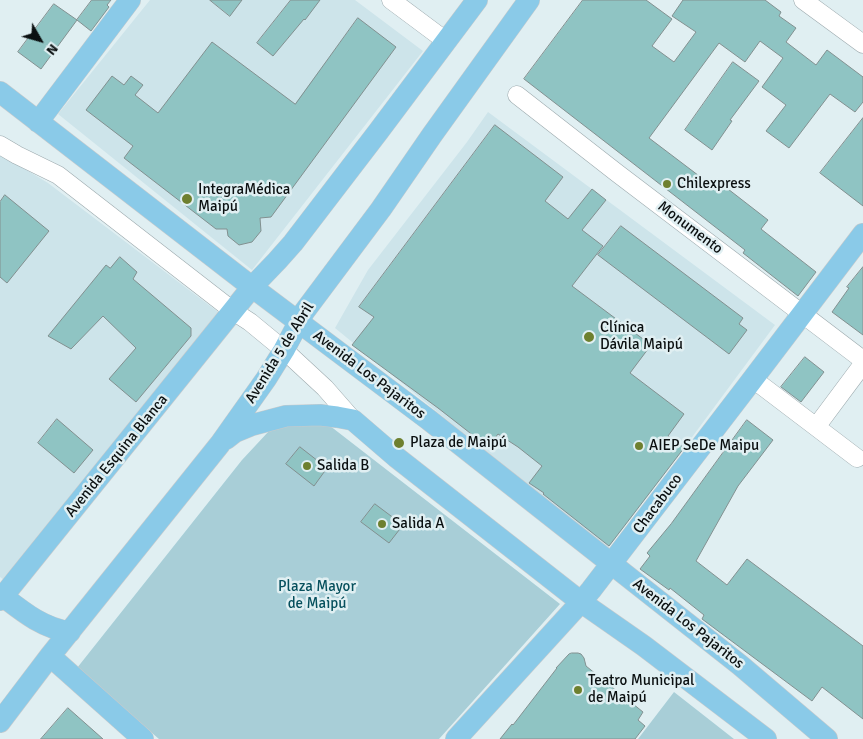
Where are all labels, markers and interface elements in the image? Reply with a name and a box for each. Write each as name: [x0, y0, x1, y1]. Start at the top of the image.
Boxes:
north arrow: [15, 15, 65, 65]
text: N: [43, 40, 62, 59]
place label: Chilexpress: [677, 175, 751, 193]
marker: Chilexpress: [661, 178, 673, 190]
place label: IntegraMédica Maipú: [198, 181, 290, 216]
marker: IntegraMédica Maipú: [180, 192, 194, 206]
street label: Monumento: [654, 198, 726, 258]
street label: Avenida 5 de Abril: [242, 299, 318, 407]
place label: Clínica Dávila Maipú: [600, 319, 683, 354]
street label: Avenida Los Pajaritos: [309, 327, 429, 423]
marker: Clínica Dávila Maipú: [582, 330, 596, 344]
street label: Avenida Esquina Blanca: [62, 391, 172, 521]
place label: Plaza de Maipú: [410, 434, 507, 452]
marker: Plaza de Maipú: [392, 436, 406, 450]
place label: AIEP SeDe Maipu: [649, 437, 759, 455]
marker: AIEP SeDe Maipu: [633, 440, 645, 452]
place label: Salida B: [317, 457, 369, 475]
marker: Salida B: [301, 460, 313, 472]
street label: Chacabuco: [630, 471, 686, 537]
place label: Salida A: [392, 515, 444, 533]
marker: Salida A: [376, 518, 388, 530]
street label: Avenida Los Pajaritos: [629, 575, 747, 673]
park label: Plaza Mayor de Maipú: [278, 578, 356, 613]
place label: Teatro Municipal de Maipú: [588, 672, 694, 707]
marker: Teatro Municipal de Maipú: [572, 684, 584, 696]

